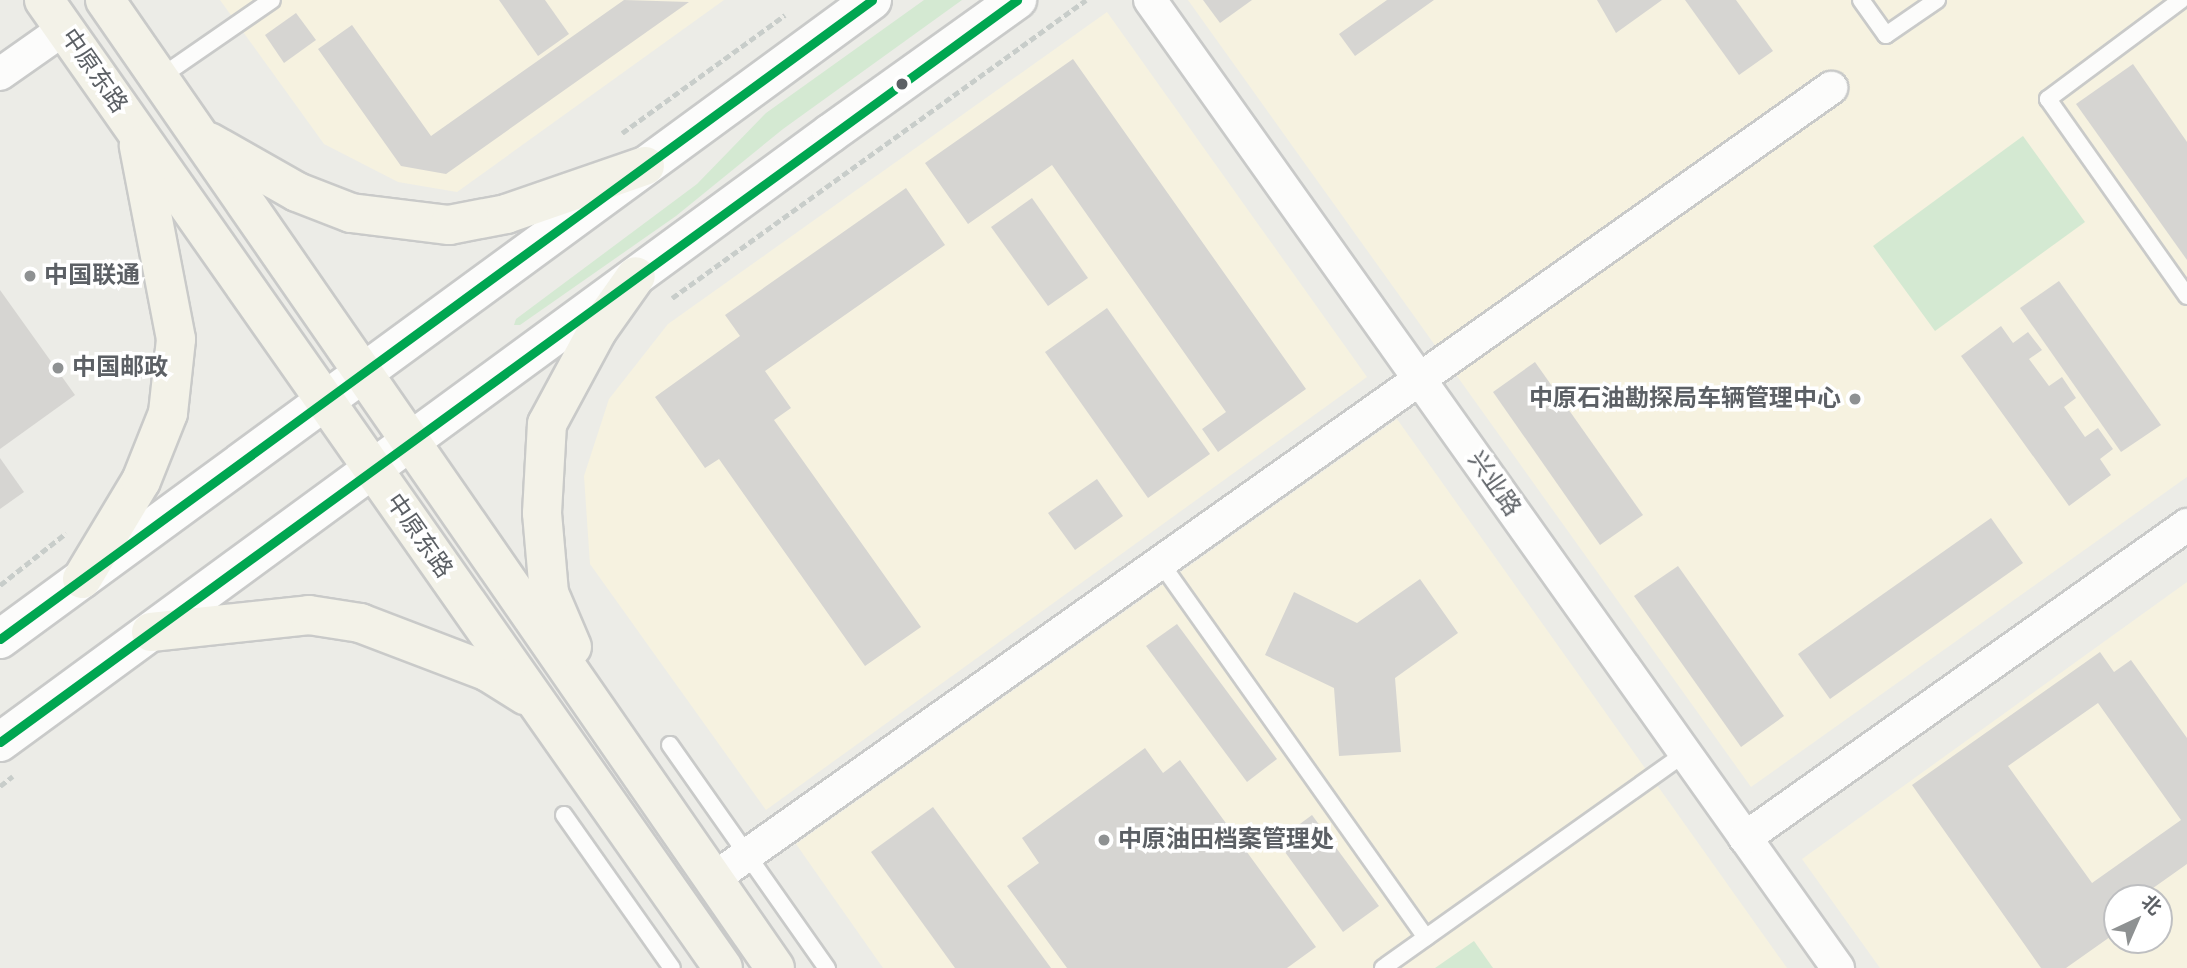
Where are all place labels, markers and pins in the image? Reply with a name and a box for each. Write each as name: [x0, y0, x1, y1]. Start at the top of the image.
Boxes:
unlabelled marker: [895, 77, 909, 91]
place label: 中国联通: [44, 262, 140, 290]
marker: 中国联通: [22, 268, 38, 284]
place label: 中国邮政: [72, 354, 168, 382]
marker: 中国邮政: [50, 360, 66, 376]
place label: 中原石油勘探局车辆管理中心: [1529, 385, 1841, 413]
marker: 中原石油勘探局车辆管理中心: [1847, 391, 1863, 407]
place label: 中原油田档案管理处: [1118, 826, 1334, 854]
marker: 中原油田档案管理处: [1096, 832, 1112, 848]

